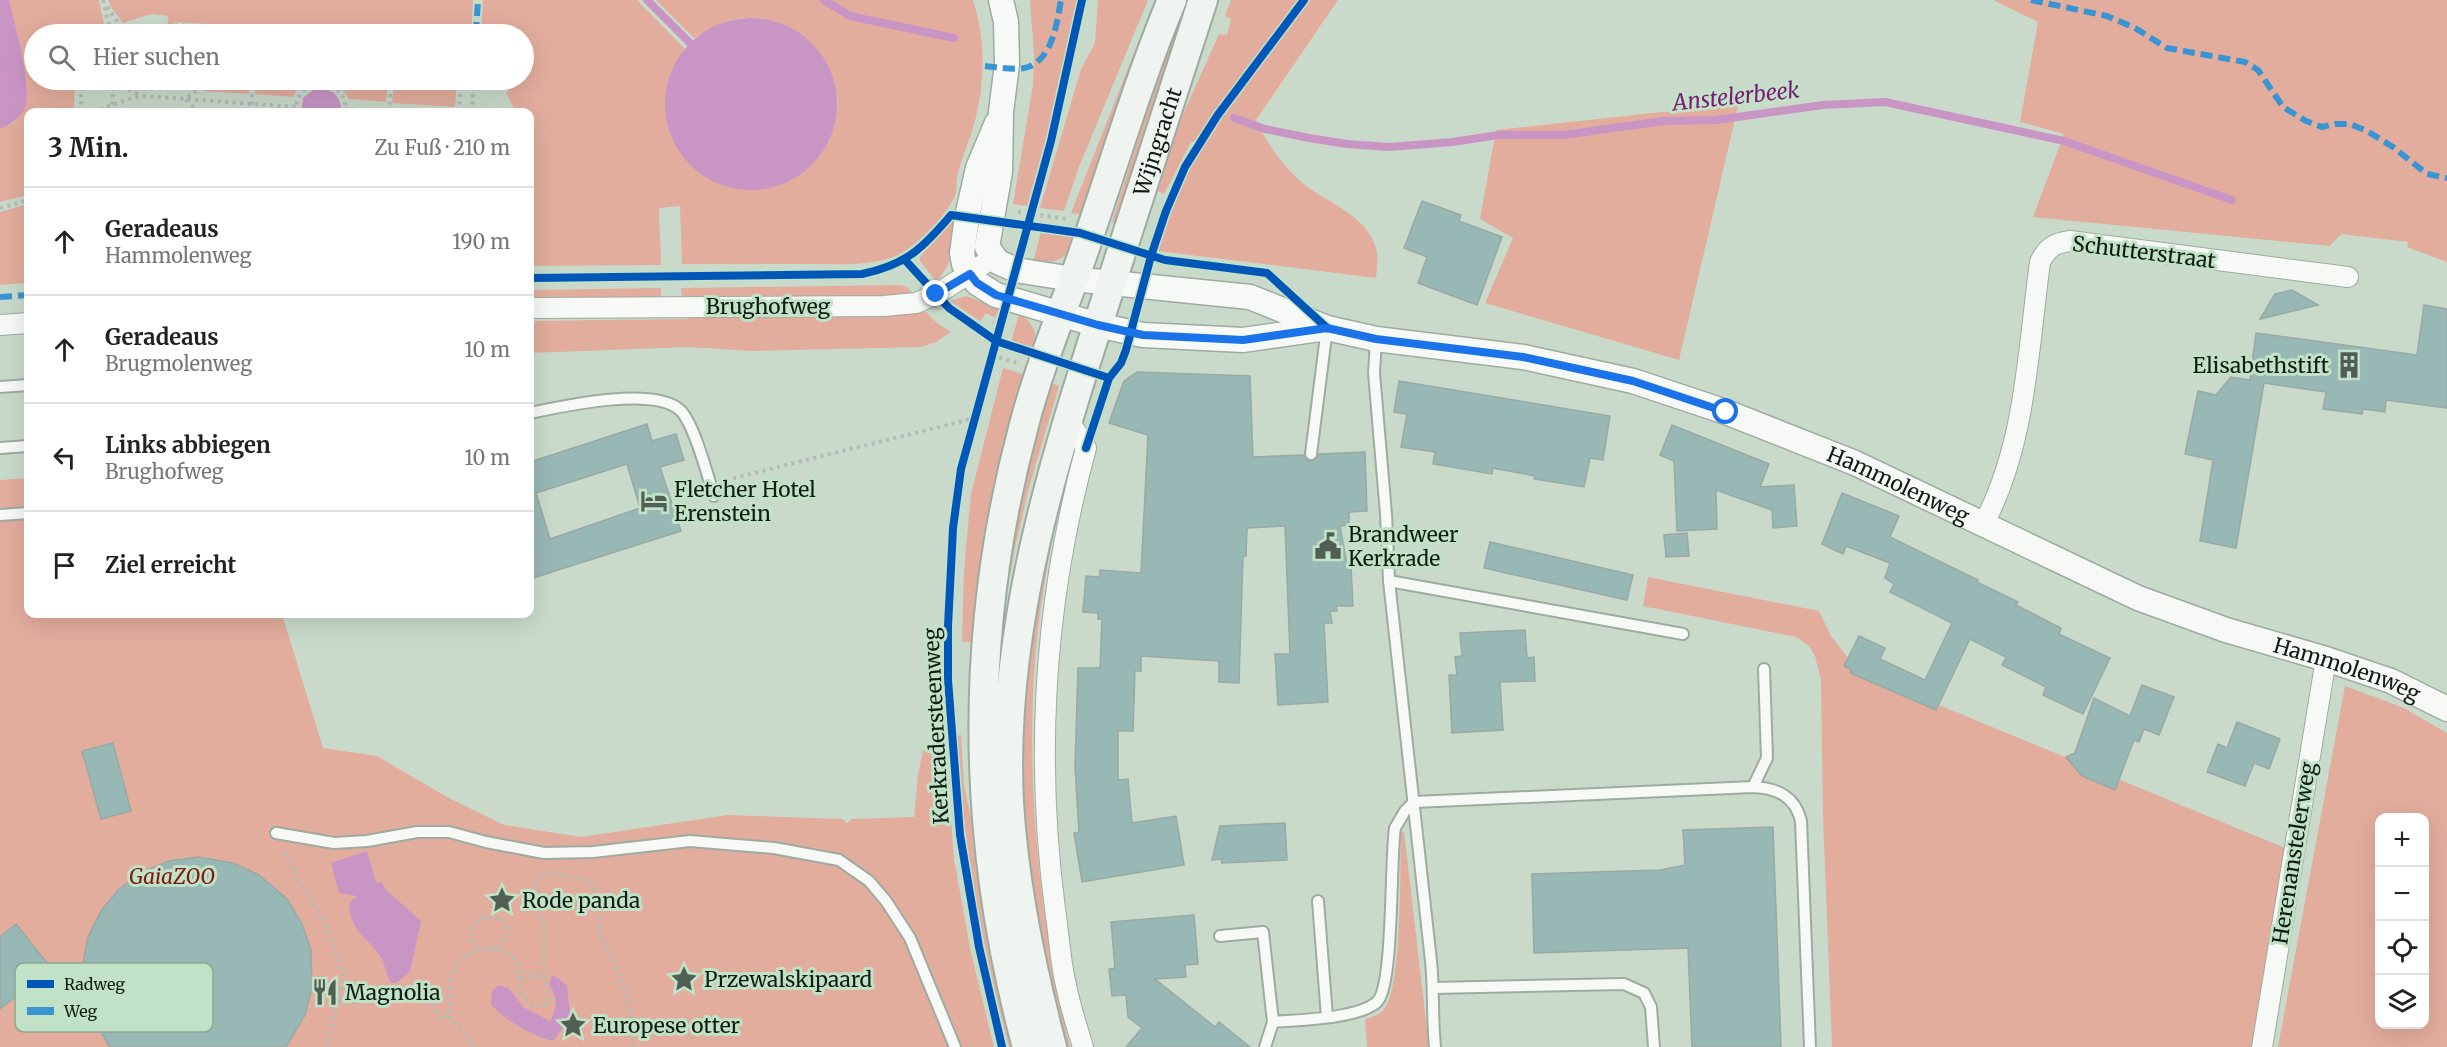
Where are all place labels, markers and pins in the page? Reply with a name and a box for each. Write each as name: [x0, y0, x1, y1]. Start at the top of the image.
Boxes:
building icon: Elisabethstift: [2334, 350, 2364, 380]
place label: Elisabethstift: [2193, 352, 2329, 379]
place label: Fletcher Hotel Erenstein: [674, 476, 816, 527]
hotel icon: Fletcher Hotel Erenstein: [639, 486, 669, 516]
place label: Brandweer Kerkrade: [1348, 521, 1458, 572]
public building icon: Brandweer Kerkrade: [1313, 531, 1343, 561]
place icon: Rode panda: [487, 885, 517, 915]
place label: Rode panda: [522, 887, 640, 914]
place icon: Przewalskipaard: [669, 964, 699, 994]
place label: Przewalskipaard: [704, 966, 873, 993]
restaurant icon: Magnolia: [310, 977, 340, 1007]
place label: Magnolia: [345, 979, 441, 1006]
place icon: Europese otter: [558, 1010, 588, 1040]
place label: Europese otter: [593, 1012, 740, 1039]

